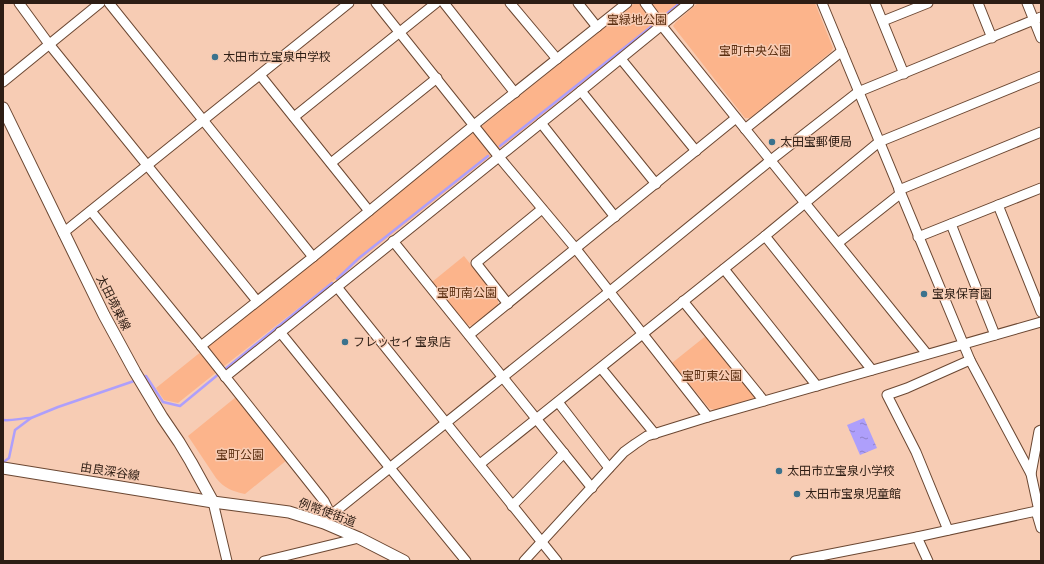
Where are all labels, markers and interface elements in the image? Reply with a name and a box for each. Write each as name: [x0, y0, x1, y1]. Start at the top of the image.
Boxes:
park label: 宝緑地公園: [607, 13, 667, 28]
park label: 宝町中央公園: [719, 44, 791, 59]
place label: 太田市立宝泉中学校: [223, 50, 331, 65]
marker: 太田市立宝泉中学校: [210, 52, 220, 62]
place label: 太田宝郵便局: [780, 135, 852, 150]
marker: 太田宝郵便局: [767, 137, 777, 147]
street label: 太田境東線: [93, 273, 133, 333]
park label: 宝町南公園: [437, 286, 497, 301]
place label: 宝泉保育園: [932, 287, 992, 302]
marker: 宝泉保育園: [919, 289, 929, 299]
place label: フレッセイ 宝泉店: [353, 335, 451, 350]
marker: フレッセイ 宝泉店: [340, 337, 350, 347]
park label: 宝町東公園: [682, 369, 742, 384]
park label: 宝町公園: [216, 448, 264, 463]
street label: 由良深谷線: [79, 460, 141, 484]
place label: 太田市立宝泉小学校: [787, 464, 895, 479]
marker: 太田市立宝泉小学校: [774, 466, 784, 476]
place label: 太田市宝泉児童館: [805, 487, 901, 502]
marker: 太田市宝泉児童館: [792, 489, 802, 499]
street label: 例幣使街道: [296, 496, 358, 530]

